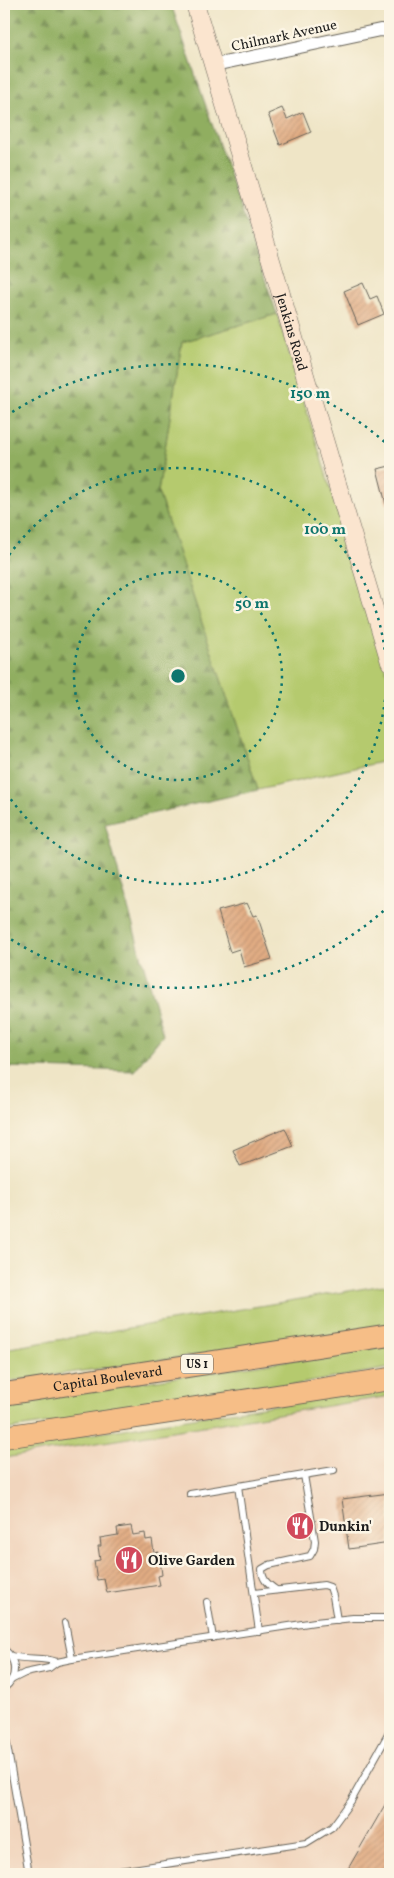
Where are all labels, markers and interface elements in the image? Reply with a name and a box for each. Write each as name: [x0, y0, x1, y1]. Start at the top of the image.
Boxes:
street label: Chilmark Avenue: [230, 16, 339, 57]
street label: Jenkins Road: [270, 291, 311, 374]
text: 150 m: [290, 384, 330, 405]
text: 100 m: [304, 520, 347, 541]
text: 50 m: [235, 594, 269, 615]
centre of rings: [169, 667, 187, 685]
road number: US 1: [181, 1355, 213, 1374]
street label: Capital Boulevard: [52, 1362, 164, 1397]
restaurant icon: Dunkin': [285, 1511, 315, 1541]
place label: Dunkin': [319, 1518, 372, 1537]
restaurant icon: Olive Garden: [114, 1545, 144, 1575]
place label: Olive Garden: [148, 1552, 235, 1571]

